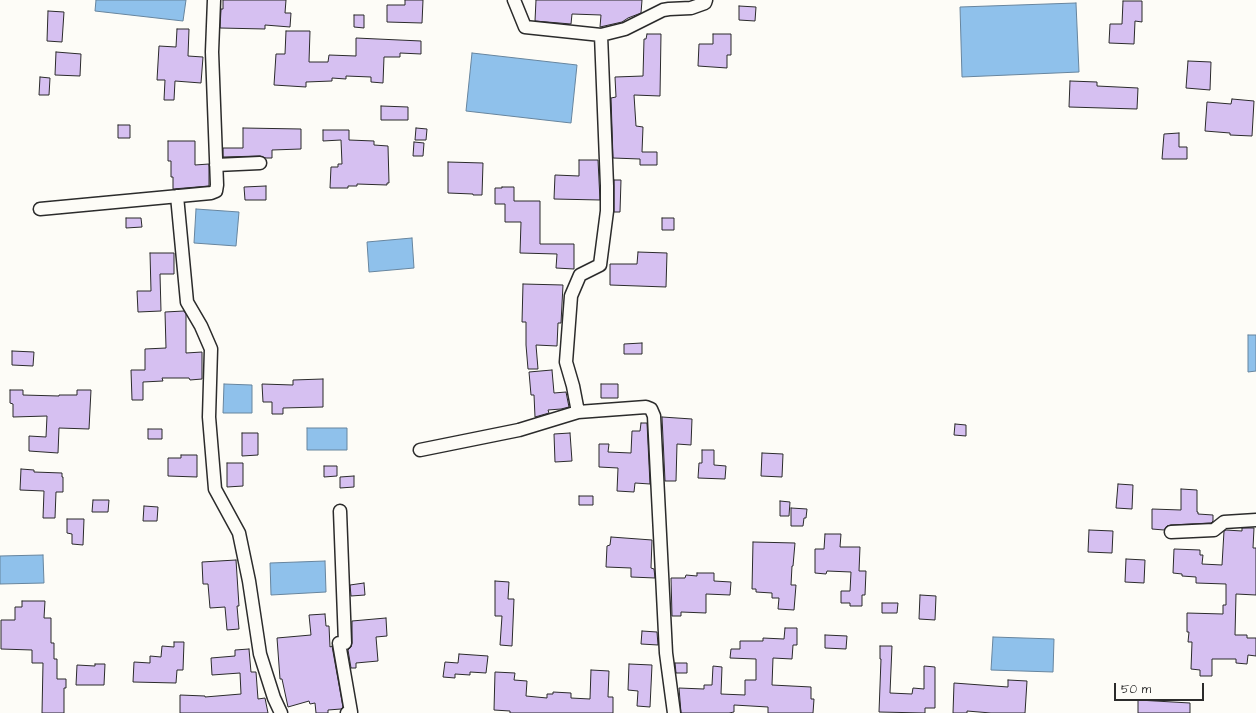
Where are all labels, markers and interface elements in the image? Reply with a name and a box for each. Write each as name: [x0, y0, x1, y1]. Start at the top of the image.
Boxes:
scale bar: [1116, 675, 1206, 701]
text: 50 m: [1121, 681, 1151, 698]

